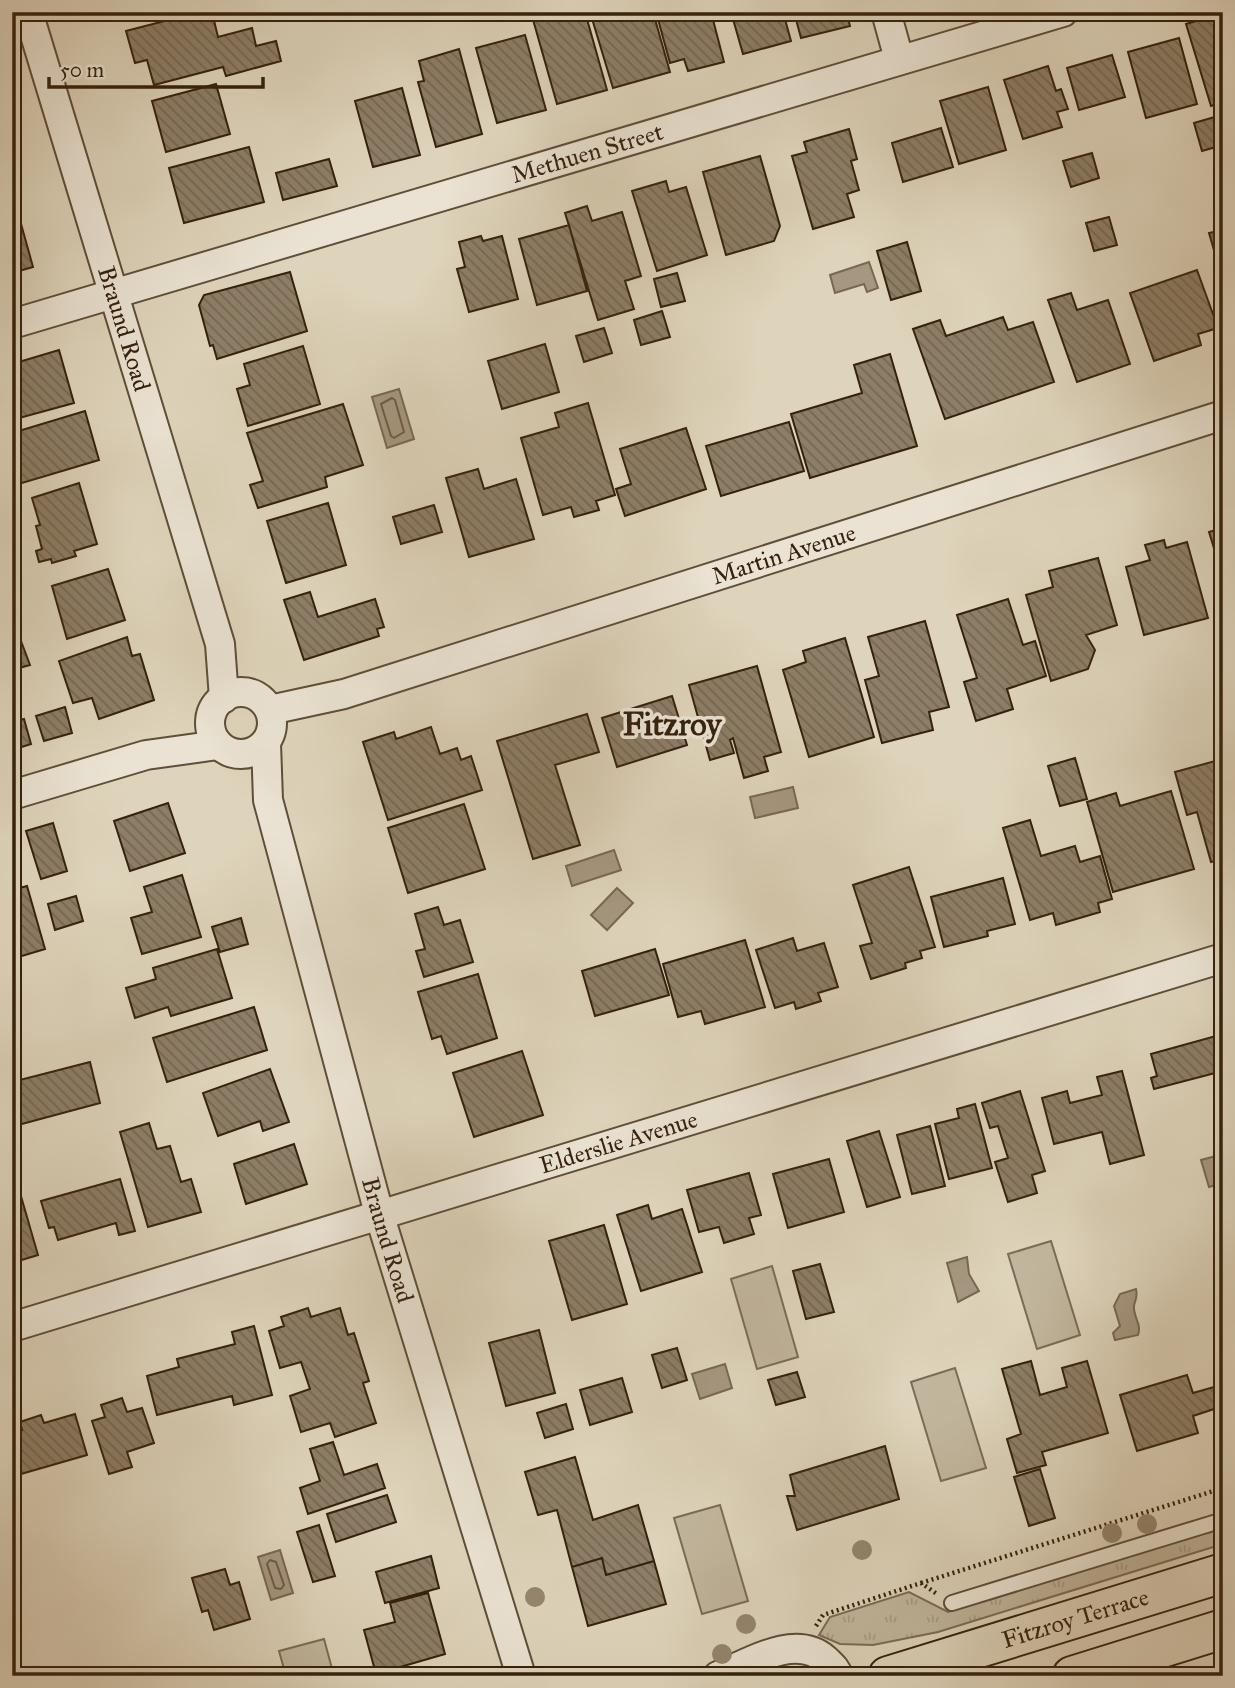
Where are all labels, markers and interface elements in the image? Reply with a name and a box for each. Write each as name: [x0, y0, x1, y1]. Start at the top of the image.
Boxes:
scale bar: [49, 46, 262, 90]
text: 50 m: [60, 57, 105, 83]
street label: Methuen Street: [508, 116, 667, 190]
street label: Braund Road: [91, 263, 157, 395]
street label: Martin Avenue: [708, 518, 859, 591]
district label: Fitzroy: [623, 705, 722, 744]
street label: Elderslie Avenue: [536, 1104, 701, 1180]
street label: Braund Road: [355, 1174, 420, 1306]
street label: Fitzroy Terrace: [998, 1582, 1152, 1655]

